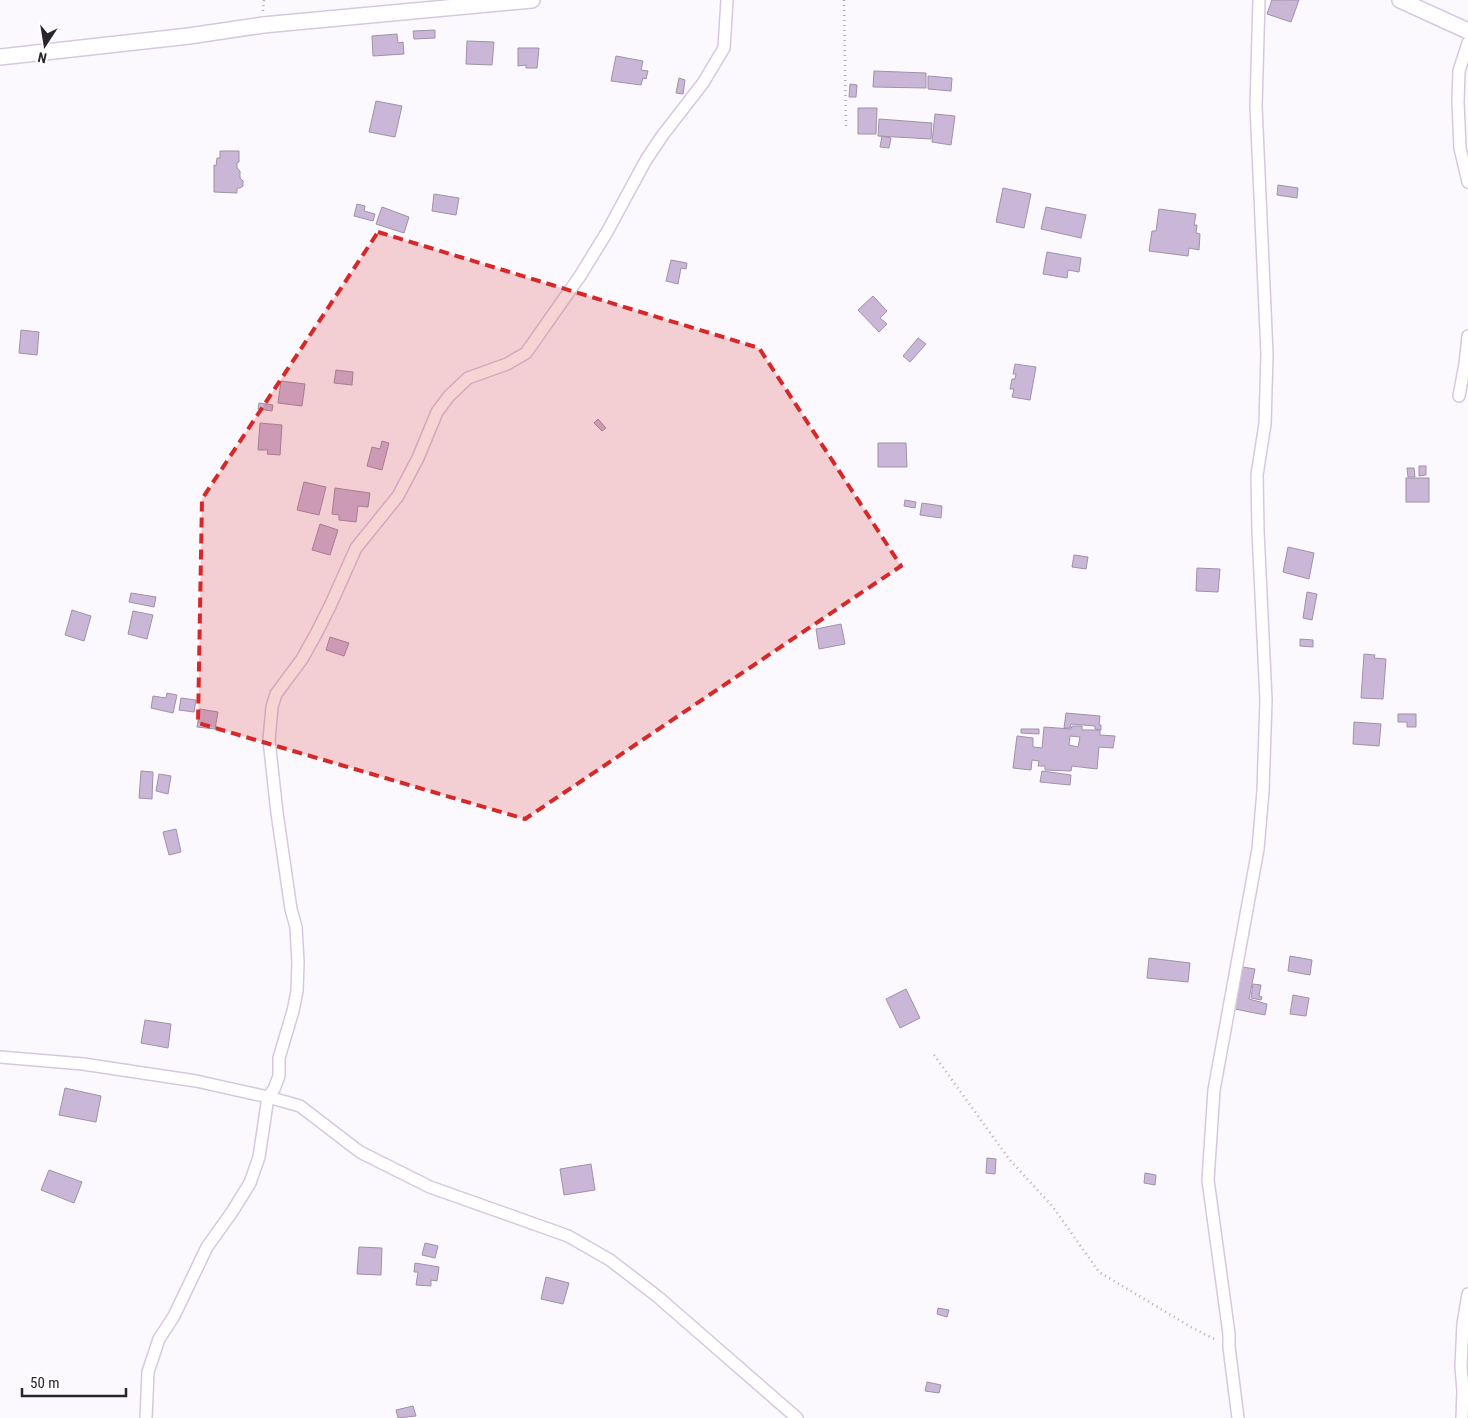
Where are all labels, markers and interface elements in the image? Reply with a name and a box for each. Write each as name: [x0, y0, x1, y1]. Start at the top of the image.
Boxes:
north arrow: [20, 20, 70, 70]
text: N: [36, 49, 48, 66]
scale bar: [22, 1366, 126, 1398]
text: 50 m: [30, 1374, 60, 1392]

